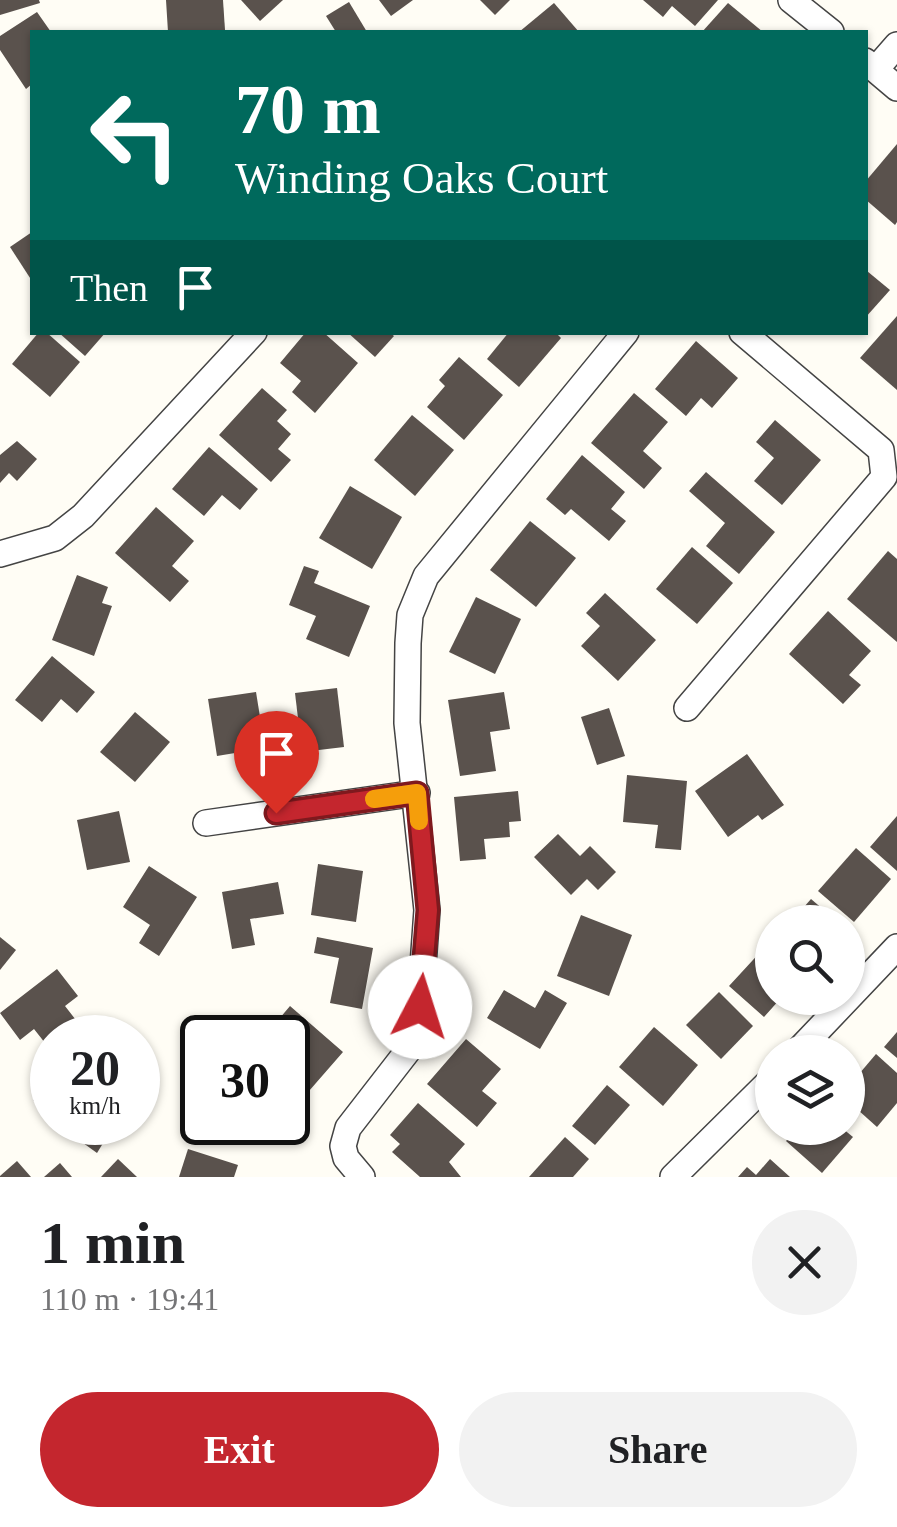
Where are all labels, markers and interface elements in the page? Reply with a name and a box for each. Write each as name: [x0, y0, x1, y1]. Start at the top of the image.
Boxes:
icon: left: [70, 70, 200, 200]
text: 70 m: [235, 71, 381, 148]
text: Winding Oaks Court: [235, 153, 608, 203]
icon: arrive: [168, 260, 223, 315]
text: Then: [70, 267, 148, 309]
pin: [234, 711, 319, 814]
icon: arrive: [249, 726, 304, 781]
map controls: [755, 905, 865, 1145]
button: search: [755, 905, 865, 1015]
position arrow: [368, 955, 472, 1059]
speed limit sign: 30: [180, 1015, 310, 1145]
button: layers: [755, 1035, 865, 1145]
text: 20: [70, 1040, 120, 1096]
text: km/h: [69, 1092, 121, 1119]
text: 1 min: [40, 1210, 185, 1276]
button: close: [752, 1210, 857, 1315]
text: 110 m · 19:41: [40, 1281, 219, 1317]
button: Exit: [40, 1392, 439, 1507]
button: Share: [459, 1392, 857, 1507]

